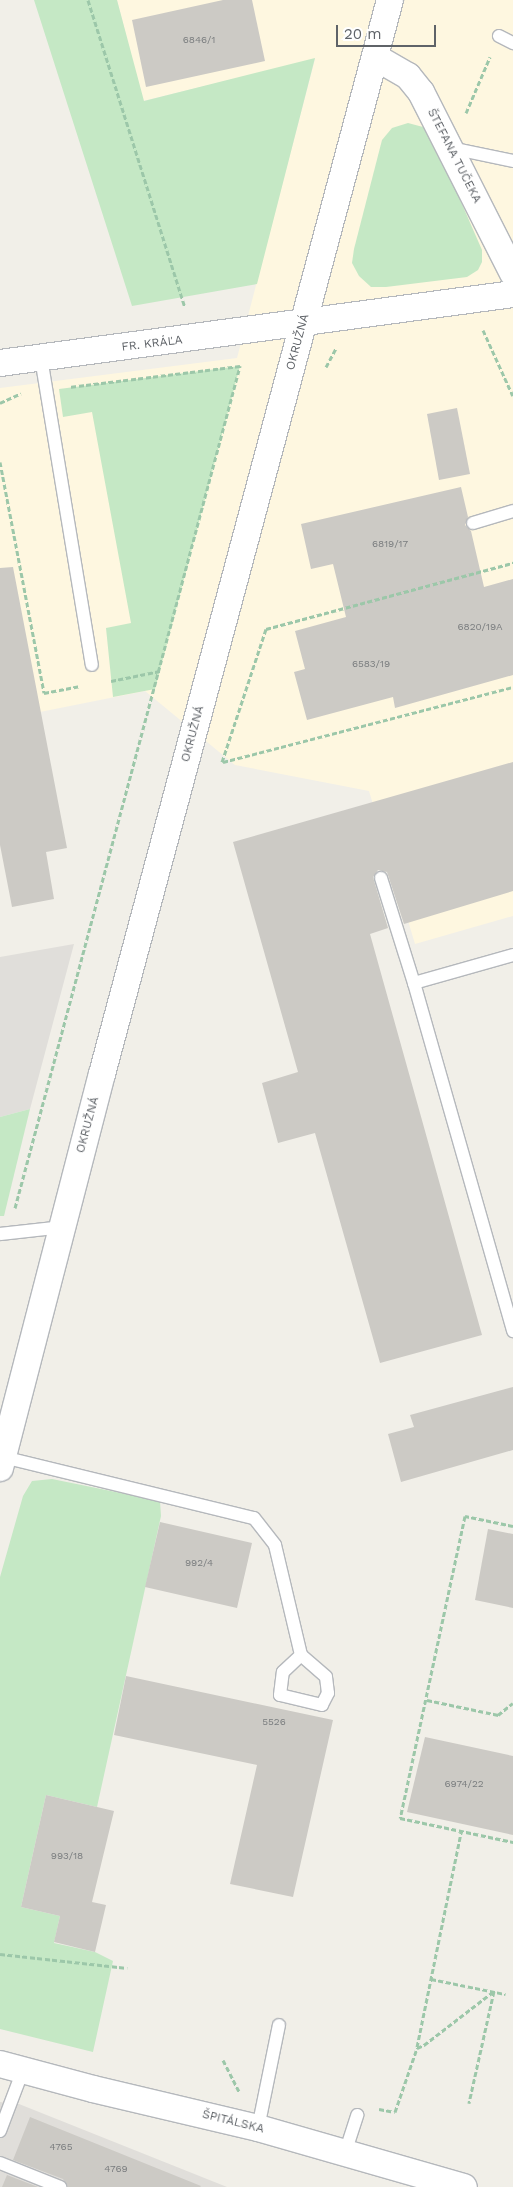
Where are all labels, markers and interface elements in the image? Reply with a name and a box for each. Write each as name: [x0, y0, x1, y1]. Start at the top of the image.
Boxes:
scale bar: [338, 15, 438, 47]
text: 20 m: [344, 25, 382, 43]
house number: 6846/1: [183, 34, 215, 46]
street label: ŠTEFANA TUČEKA: [424, 106, 484, 206]
street label: OKRUŽNÁ: [284, 312, 312, 372]
street label: FR. KRÁĽA: [121, 333, 183, 355]
house number: 6819/17: [372, 538, 408, 550]
house number: 6820/19A: [457, 621, 503, 633]
house number: 6583/19: [352, 658, 390, 670]
street label: OKRUŽNÁ: [179, 704, 207, 764]
street label: OKRUŽNÁ: [74, 1095, 102, 1155]
house number: 992/4: [185, 1557, 213, 1569]
house number: 5526: [262, 1716, 286, 1728]
house number: 6974/22: [444, 1778, 484, 1790]
house number: 993/18: [51, 1850, 83, 1862]
street label: ŠPITÁLSKA: [201, 2107, 265, 2137]
house number: 4765: [50, 2141, 72, 2153]
house number: 4769: [104, 2163, 128, 2175]

